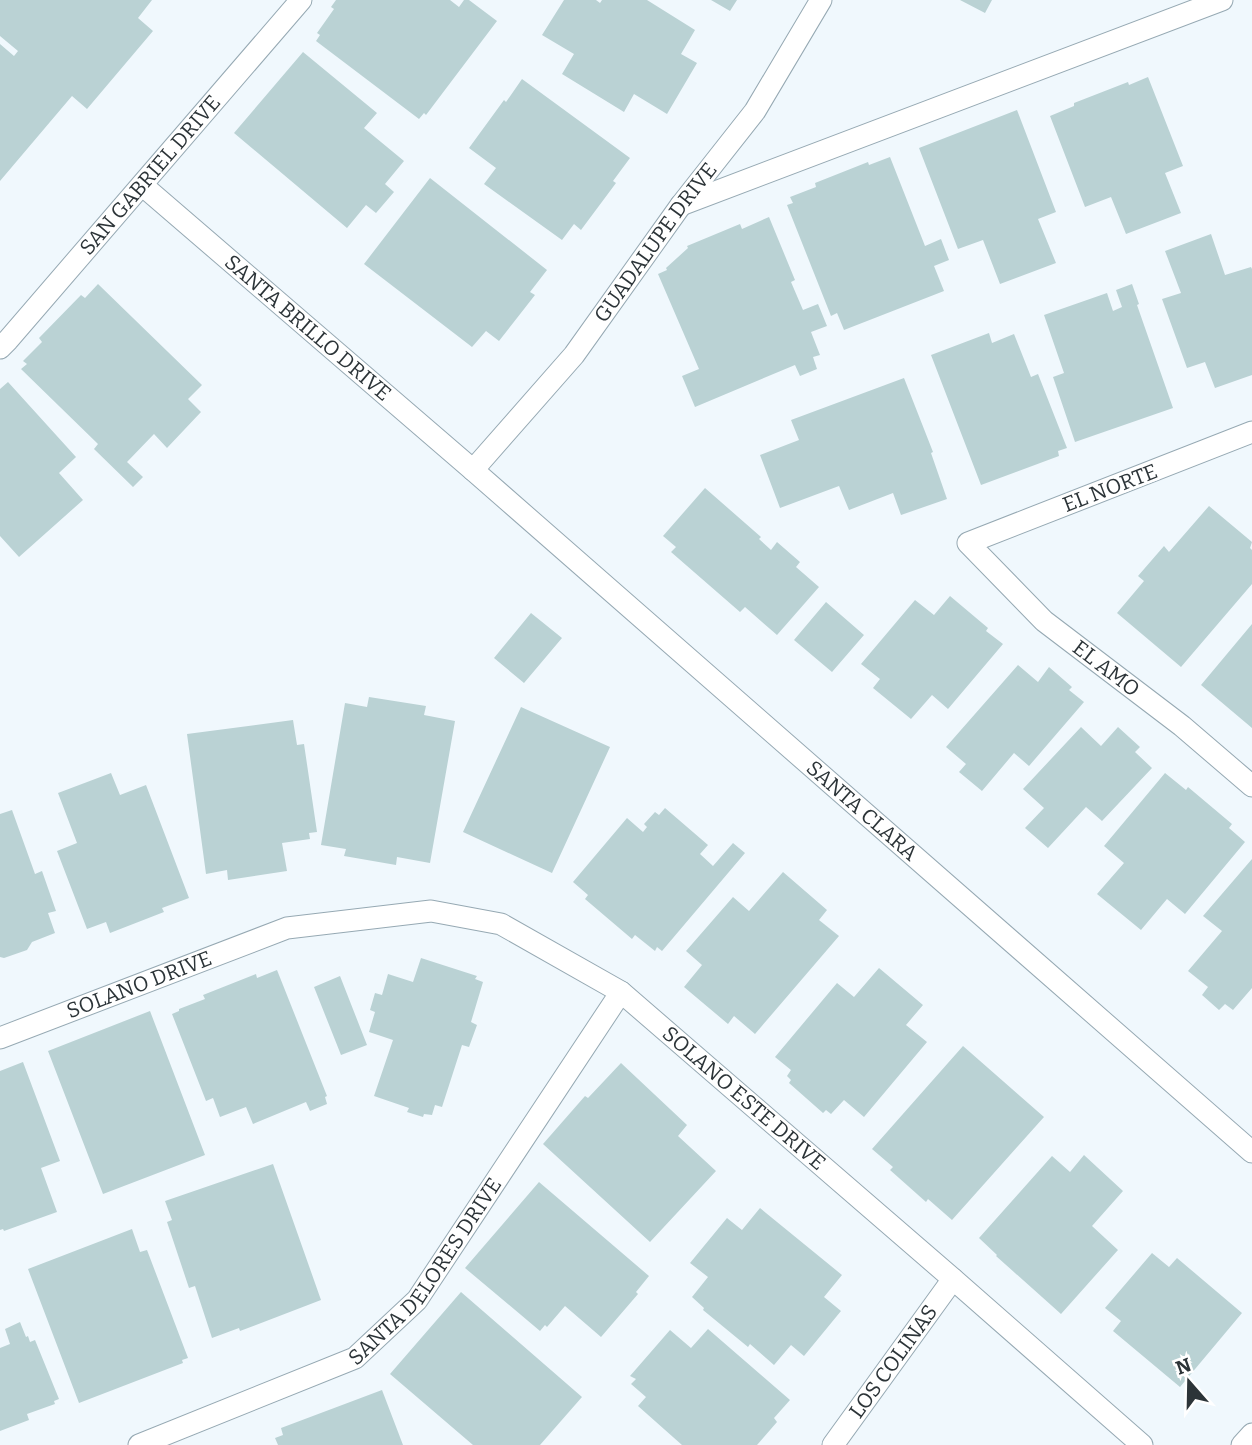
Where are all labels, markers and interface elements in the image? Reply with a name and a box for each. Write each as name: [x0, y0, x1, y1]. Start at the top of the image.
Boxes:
street label: SAN GABRIEL DRIVE: [74, 90, 226, 260]
street label: GUADALUPE DRIVE: [588, 157, 722, 327]
street label: SANTA BRILLO DRIVE: [219, 249, 397, 407]
street label: EL NORTE: [1059, 458, 1161, 518]
street label: EL AMO: [1067, 635, 1145, 702]
street label: SANTA CLARA: [801, 755, 923, 867]
street label: SOLANO DRIVE: [63, 945, 215, 1024]
street label: SOLANO ESTE DRIVE: [657, 1021, 831, 1176]
street label: SANTA DELORES DRIVE: [343, 1173, 507, 1371]
street label: LOS COLINAS: [844, 1300, 943, 1423]
north arrow: [1154, 1347, 1224, 1417]
text: N: [1173, 1353, 1194, 1380]

